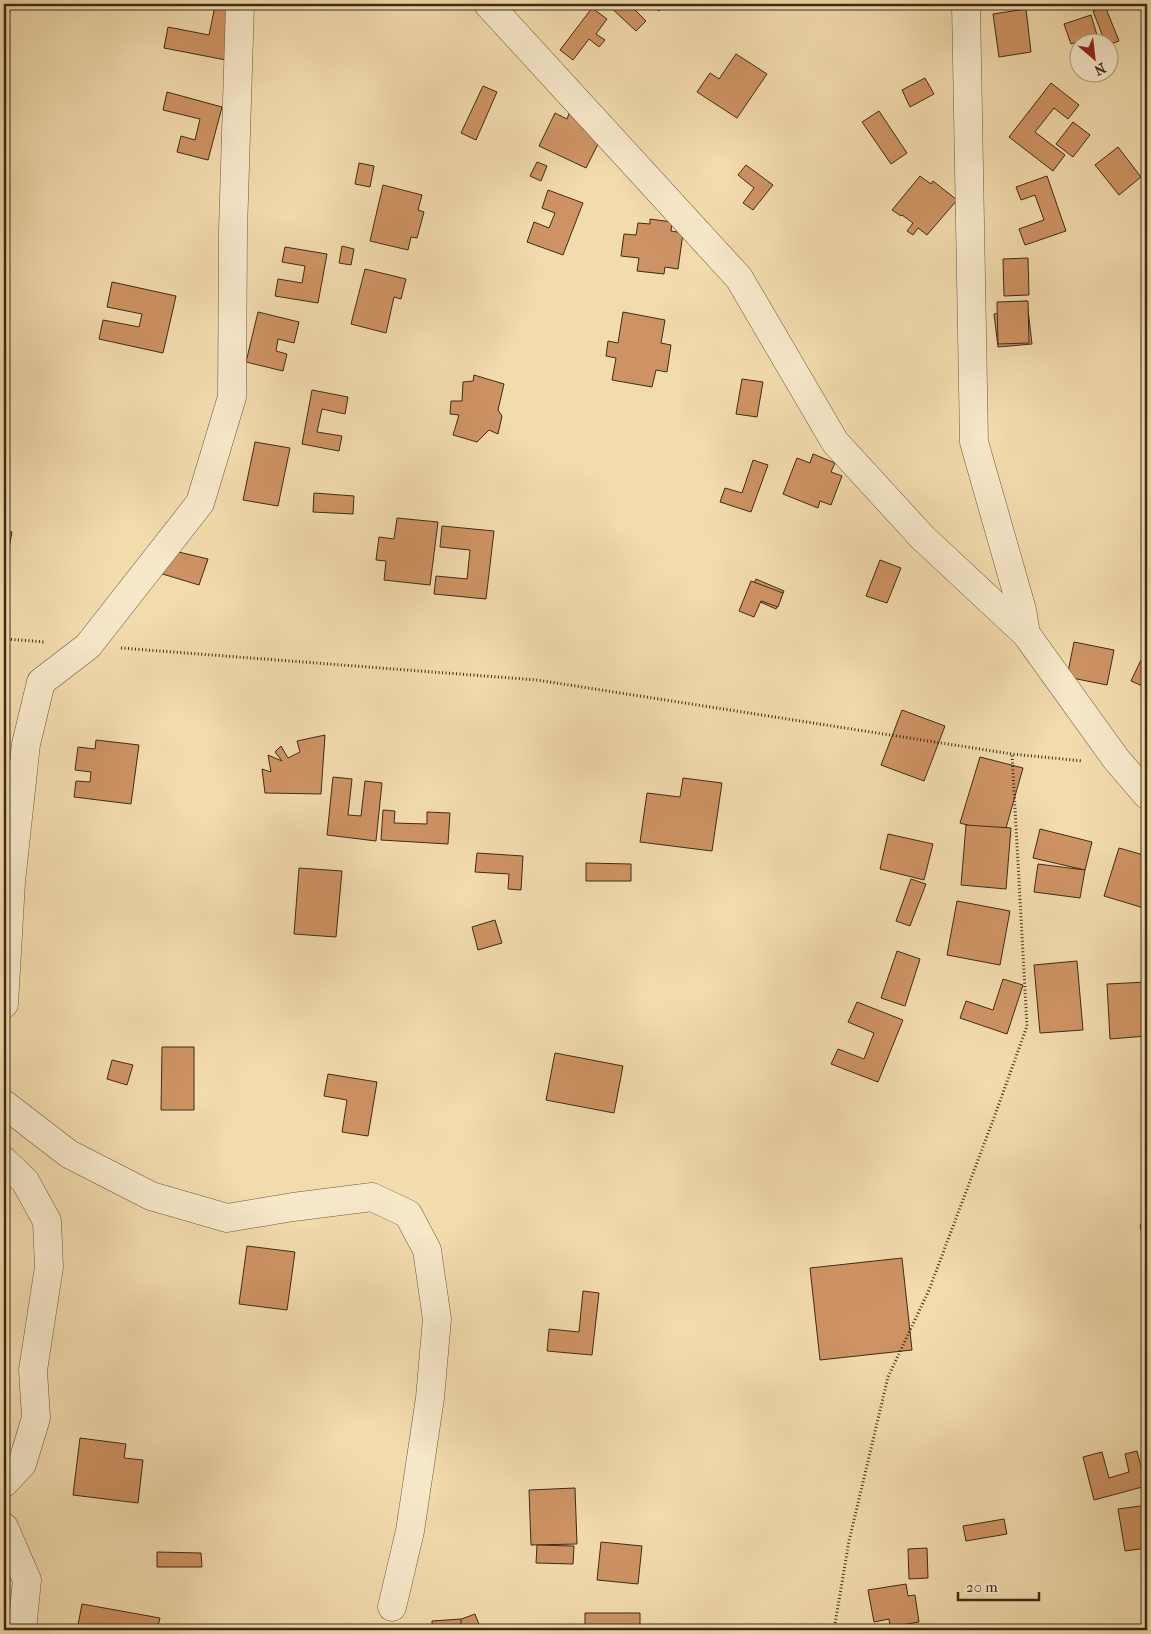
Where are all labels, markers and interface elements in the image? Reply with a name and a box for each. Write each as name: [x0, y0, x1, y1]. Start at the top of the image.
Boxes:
north arrow: [1068, 32, 1118, 82]
text: N: [1091, 59, 1109, 79]
scale bar: [958, 1569, 1040, 1601]
text: 20 m: [966, 1578, 998, 1596]

